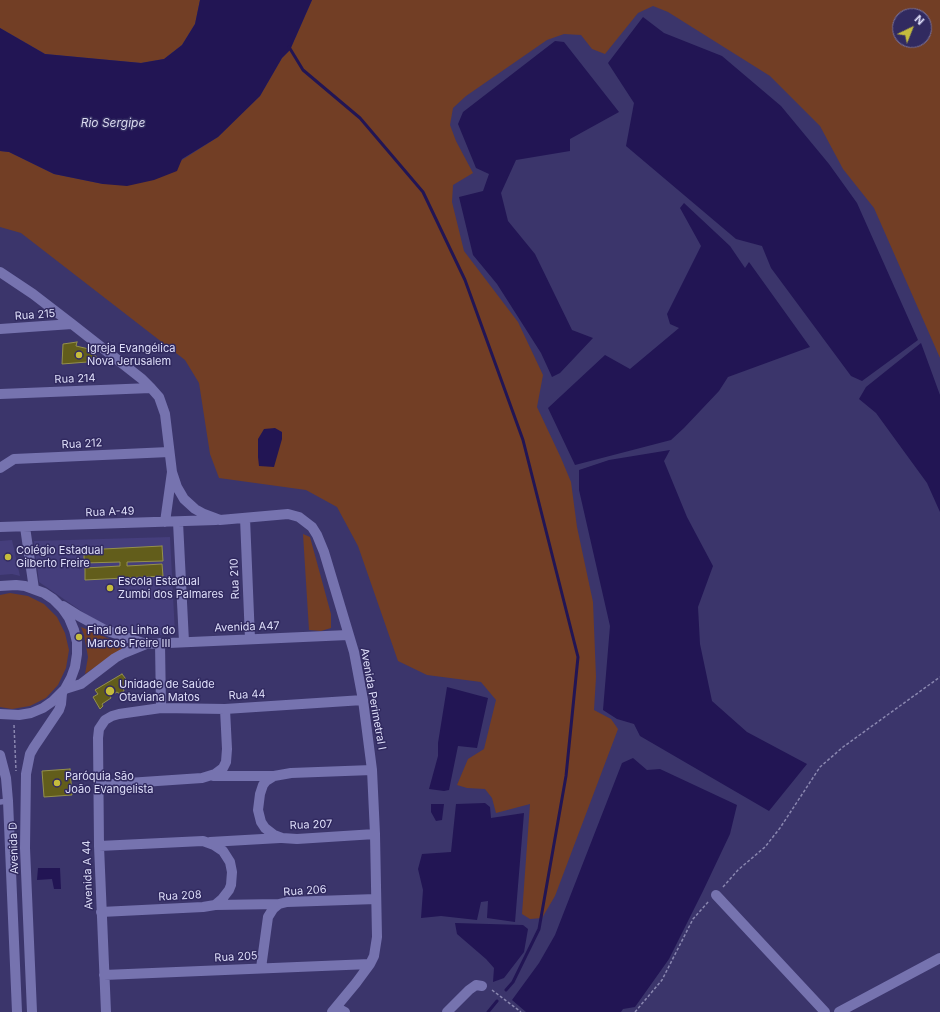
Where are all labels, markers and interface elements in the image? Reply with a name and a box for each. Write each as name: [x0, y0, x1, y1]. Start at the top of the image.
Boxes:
north arrow: [892, 8, 932, 48]
text: N: [912, 12, 927, 28]
water label: Rio Sergipe: [81, 116, 145, 130]
street label: Rua 215: [14, 307, 56, 323]
place label: Igreja Evangélica Nova Jerusalem: [87, 342, 175, 368]
marker: Igreja Evangélica Nova Jerusalem: [74, 350, 84, 360]
street label: Rua 214: [54, 372, 96, 386]
street label: Rua 212: [61, 436, 103, 452]
street label: Rua A-49: [85, 505, 135, 519]
place label: Colégio Estadual Gilberto Freire: [16, 544, 103, 570]
marker: Colégio Estadual Gilberto Freire: [3, 552, 13, 562]
street label: Rua 210: [228, 558, 242, 600]
place label: Escola Estadual Zumbi dos Palmares: [118, 575, 224, 601]
marker: Escola Estadual Zumbi dos Palmares: [105, 583, 115, 593]
street label: Avenida A47: [214, 619, 280, 635]
place label: Final de Linha do Marcos Freire III: [87, 624, 175, 650]
marker: Final de Linha do Marcos Freire III: [74, 632, 84, 642]
street label: Avenida Perimetral I: [358, 647, 388, 751]
place label: Unidade de Saúde Otaviana Matos: [119, 678, 215, 704]
marker: Unidade de Saúde Otaviana Matos: [104, 685, 116, 697]
street label: Rua 44: [228, 687, 266, 703]
place label: Paróquia São João Evangelista: [65, 770, 153, 796]
marker: Paróquia São João Evangelista: [52, 778, 62, 788]
street label: Rua 207: [290, 818, 332, 832]
street label: Avenida D: [6, 822, 22, 874]
street label: Avenida A 44: [80, 840, 96, 910]
street label: Rua 206: [283, 883, 327, 899]
street label: Rua 208: [158, 888, 202, 904]
street label: Rua 205: [214, 949, 258, 965]

